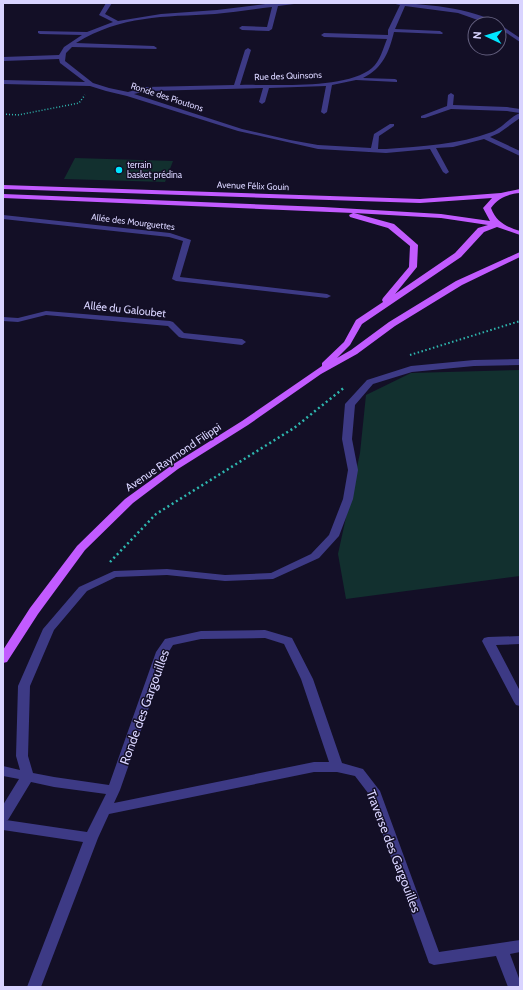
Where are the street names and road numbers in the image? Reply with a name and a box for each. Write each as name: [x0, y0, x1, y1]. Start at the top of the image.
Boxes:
street label: Rue des Quinsons: [254, 69, 322, 82]
street label: Ronde des Pioutons: [130, 80, 205, 114]
street label: Avenue Félix Gouin: [217, 179, 289, 192]
street label: Allée des Mourguettes: [91, 211, 176, 232]
street label: Allée du Galoubet: [83, 298, 167, 320]
street label: Avenue Raymond Filippi: [122, 420, 224, 494]
street label: Ronde des Gargouilles: [116, 647, 172, 767]
street label: Traverse des Gargouilles: [363, 787, 425, 915]

